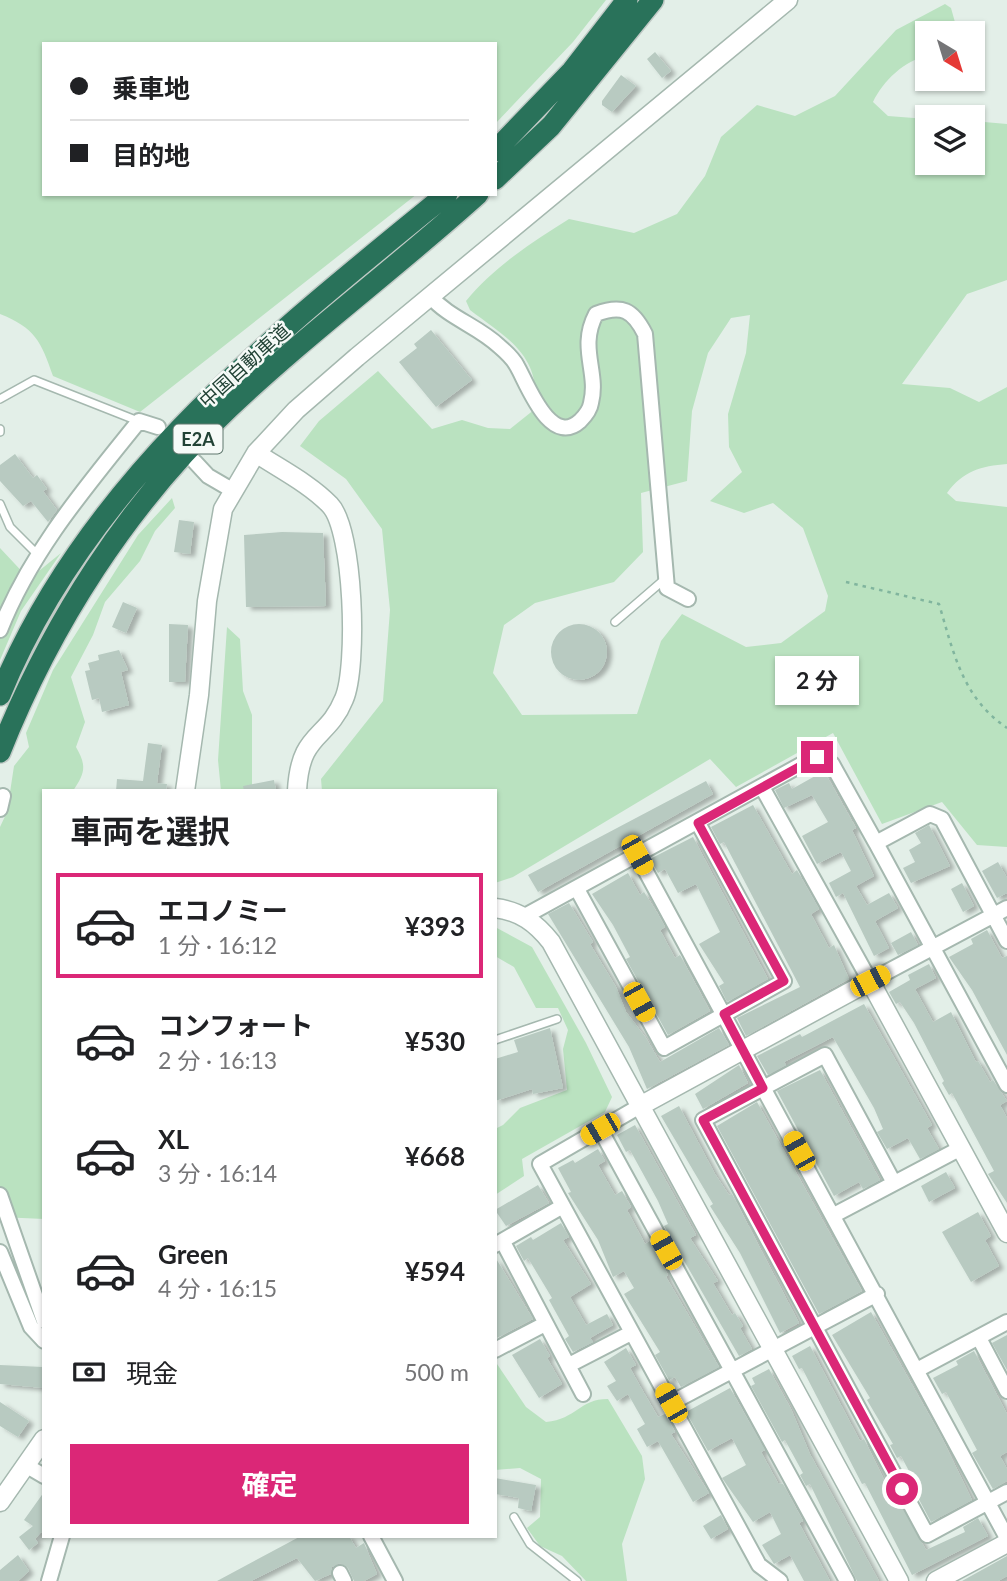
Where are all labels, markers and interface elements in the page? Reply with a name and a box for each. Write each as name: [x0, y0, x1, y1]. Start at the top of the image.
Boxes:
north arrow: [915, 21, 985, 91]
map controls: [915, 21, 985, 175]
text: 乗車地: [112, 72, 190, 104]
button: layers: [915, 105, 985, 175]
text: 目的地: [112, 139, 190, 171]
street label: 中国自動車道: [194, 318, 294, 412]
road number: E2A: [174, 424, 222, 454]
callout: 2 分: [775, 656, 859, 704]
text: 2 分: [796, 666, 838, 694]
route end: [801, 741, 833, 773]
text: 車両を選択: [70, 811, 230, 850]
car: [618, 832, 657, 878]
icon: car: [74, 894, 137, 957]
text: エコノミー: [158, 894, 288, 926]
text: ¥393: [405, 910, 465, 942]
text: 1 分 · 16:12: [158, 931, 277, 959]
car: [847, 962, 894, 1000]
car: [620, 979, 659, 1025]
icon: car: [74, 1009, 137, 1072]
text: コンフォート: [158, 1009, 313, 1041]
text: ¥530: [405, 1025, 465, 1057]
text: 2 分 · 16:13: [158, 1046, 277, 1074]
car: [577, 1109, 624, 1149]
text: XL: [158, 1123, 189, 1155]
icon: car: [74, 1124, 137, 1187]
car: [780, 1128, 819, 1174]
text: ¥668: [405, 1140, 465, 1172]
text: 3 分 · 16:14: [158, 1159, 277, 1187]
car: [647, 1227, 686, 1273]
text: Green: [158, 1238, 228, 1270]
icon: car: [74, 1239, 137, 1302]
text: ¥594: [405, 1255, 465, 1287]
text: 4 分 · 16:15: [158, 1274, 277, 1302]
icon: cash: [70, 1353, 108, 1391]
text: 現金: [126, 1357, 178, 1389]
text: 500 m: [404, 1358, 469, 1386]
car: [652, 1380, 691, 1426]
button: 確定: [70, 1444, 469, 1524]
route start: [886, 1473, 918, 1505]

